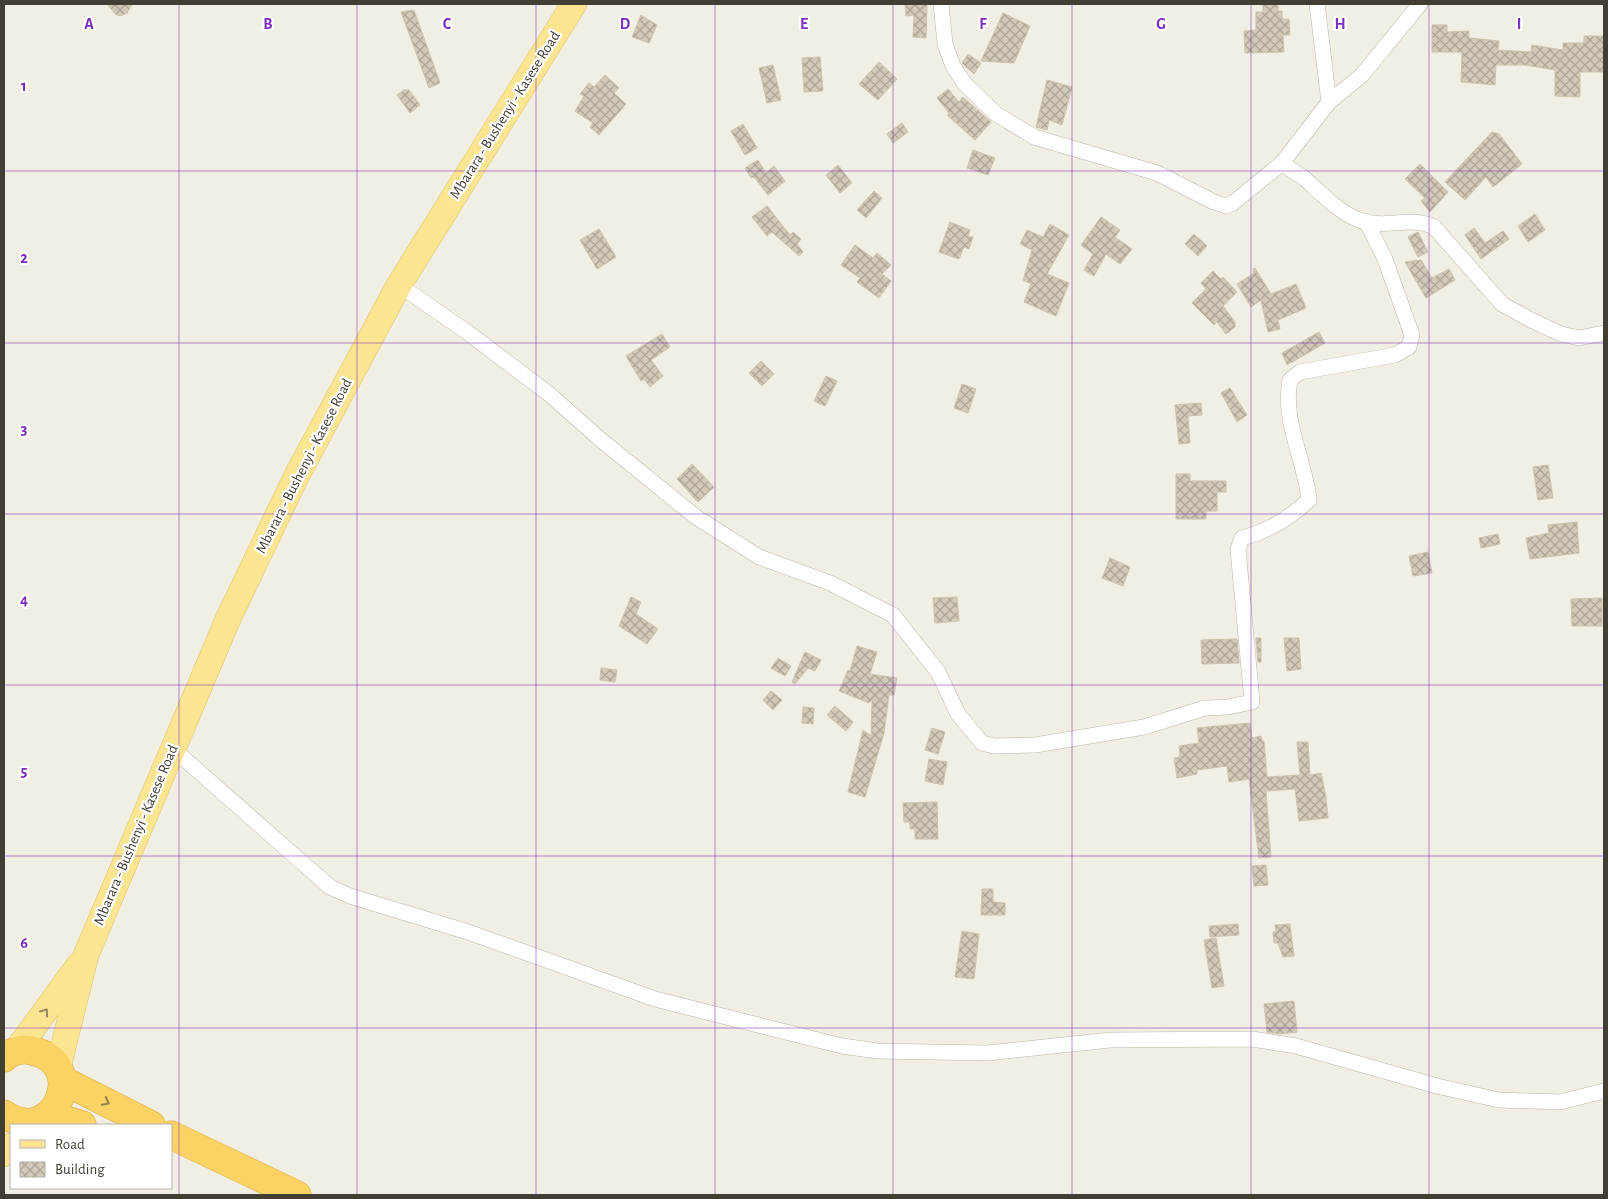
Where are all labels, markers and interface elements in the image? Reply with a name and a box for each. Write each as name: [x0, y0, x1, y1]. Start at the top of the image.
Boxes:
text: A: [84, 16, 94, 32]
text: B: [263, 16, 273, 32]
text: C: [443, 16, 452, 32]
text: D: [620, 16, 631, 32]
text: E: [800, 16, 808, 32]
text: F: [979, 16, 987, 32]
text: G: [1156, 16, 1166, 32]
text: H: [1334, 16, 1346, 32]
text: I: [1517, 16, 1521, 32]
street label: Mbarara - Bushenyi - Kasese Road: [447, 28, 563, 201]
text: 1: [21, 78, 27, 94]
text: 2: [20, 250, 28, 266]
street label: Mbarara - Bushenyi - Kasese Road: [253, 376, 355, 556]
text: 3: [21, 421, 28, 437]
text: 4: [20, 592, 28, 608]
street label: Mbarara - Bushenyi - Kasese Road: [91, 742, 181, 927]
text: 5: [21, 763, 28, 779]
text: 6: [20, 935, 28, 951]
one-way arrow: [39, 1008, 48, 1017]
one-way arrow: [100, 1096, 109, 1106]
legend: [10, 1124, 172, 1189]
text: Road: [55, 1137, 85, 1152]
text: Building: [55, 1162, 105, 1177]

